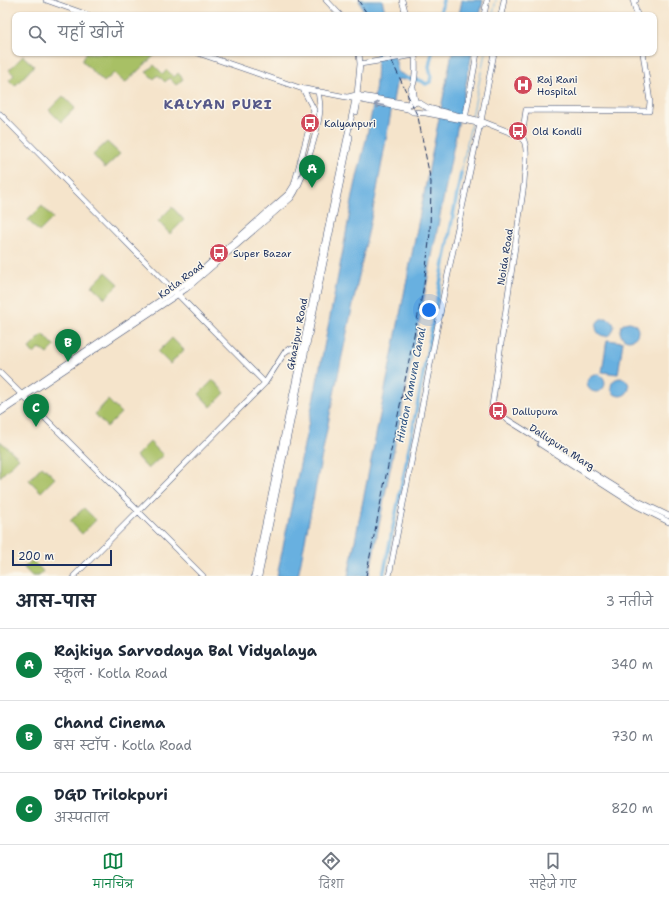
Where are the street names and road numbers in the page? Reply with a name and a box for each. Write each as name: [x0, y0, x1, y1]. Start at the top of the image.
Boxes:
street label: Noida Road: [494, 227, 516, 286]
street label: Kotla Road: [156, 258, 207, 301]
street label: Ghazipur Road: [284, 296, 310, 371]
street label: Dallupura Marg: [527, 421, 597, 473]

